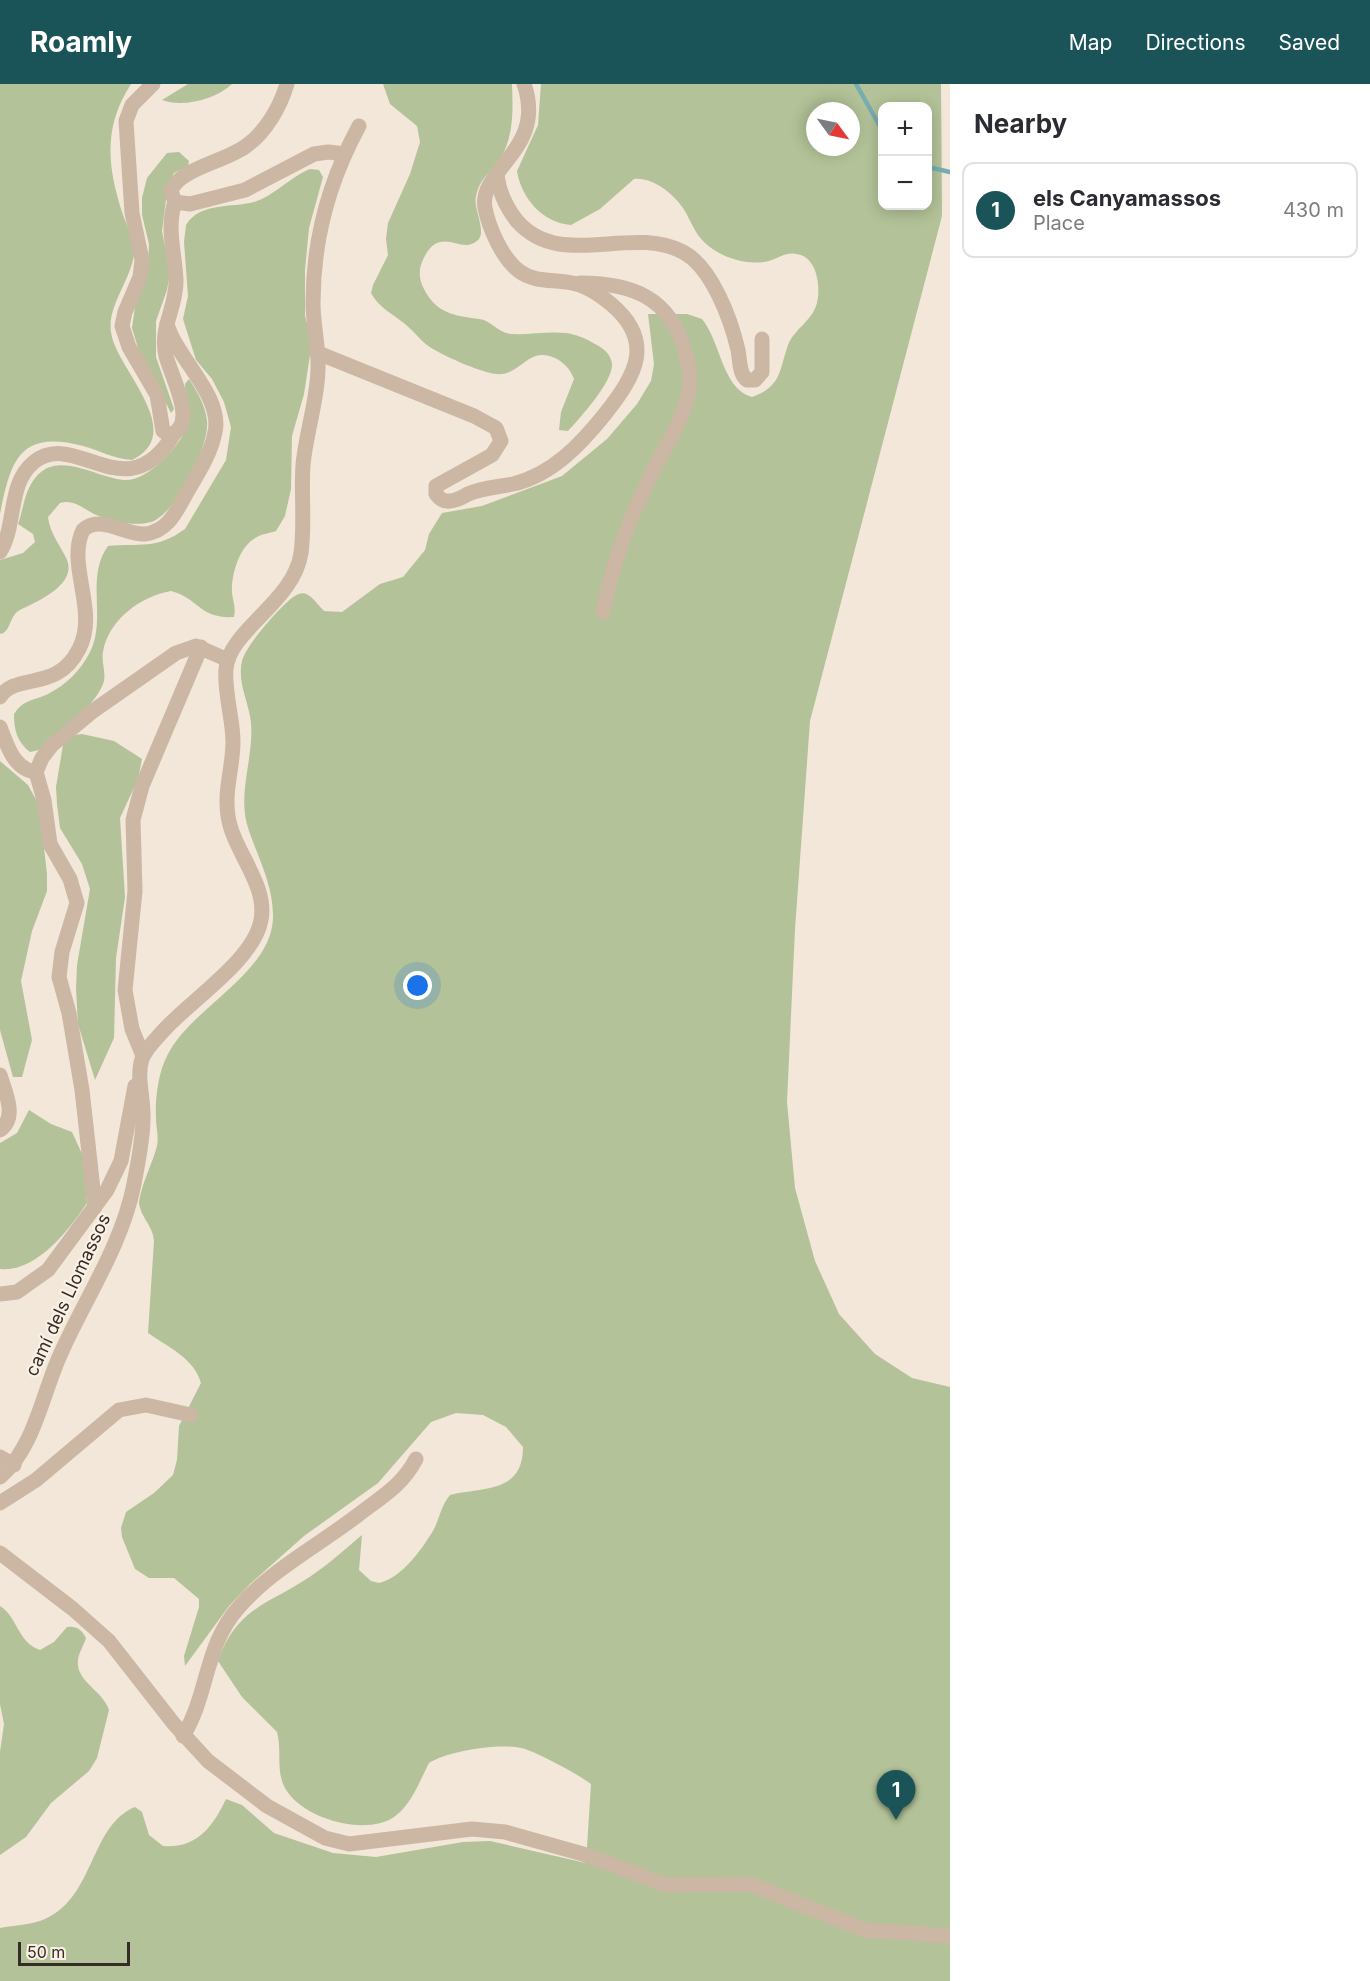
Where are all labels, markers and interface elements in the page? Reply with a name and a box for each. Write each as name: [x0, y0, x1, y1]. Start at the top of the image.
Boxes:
text: Roamly: [30, 25, 132, 59]
text: Map: [1069, 30, 1112, 55]
text: Directions: [1145, 30, 1246, 55]
text: Saved: [1279, 30, 1340, 55]
north arrow: [806, 102, 860, 156]
map controls: [878, 102, 932, 210]
button: +: [878, 102, 932, 156]
text: Nearby: [974, 108, 1067, 139]
button: −: [878, 156, 932, 210]
text: els Canyamassos: [1033, 185, 1221, 211]
text: 1: [991, 198, 1000, 222]
text: 430 m: [1283, 198, 1344, 222]
text: Place: [1033, 211, 1085, 235]
your location: [403, 971, 432, 1000]
street label: camí dels Llomassos: [21, 1210, 114, 1379]
pin: 1: [876, 1770, 916, 1820]
scale bar: [18, 1939, 130, 1966]
text: 50 m: [27, 1942, 65, 1962]

